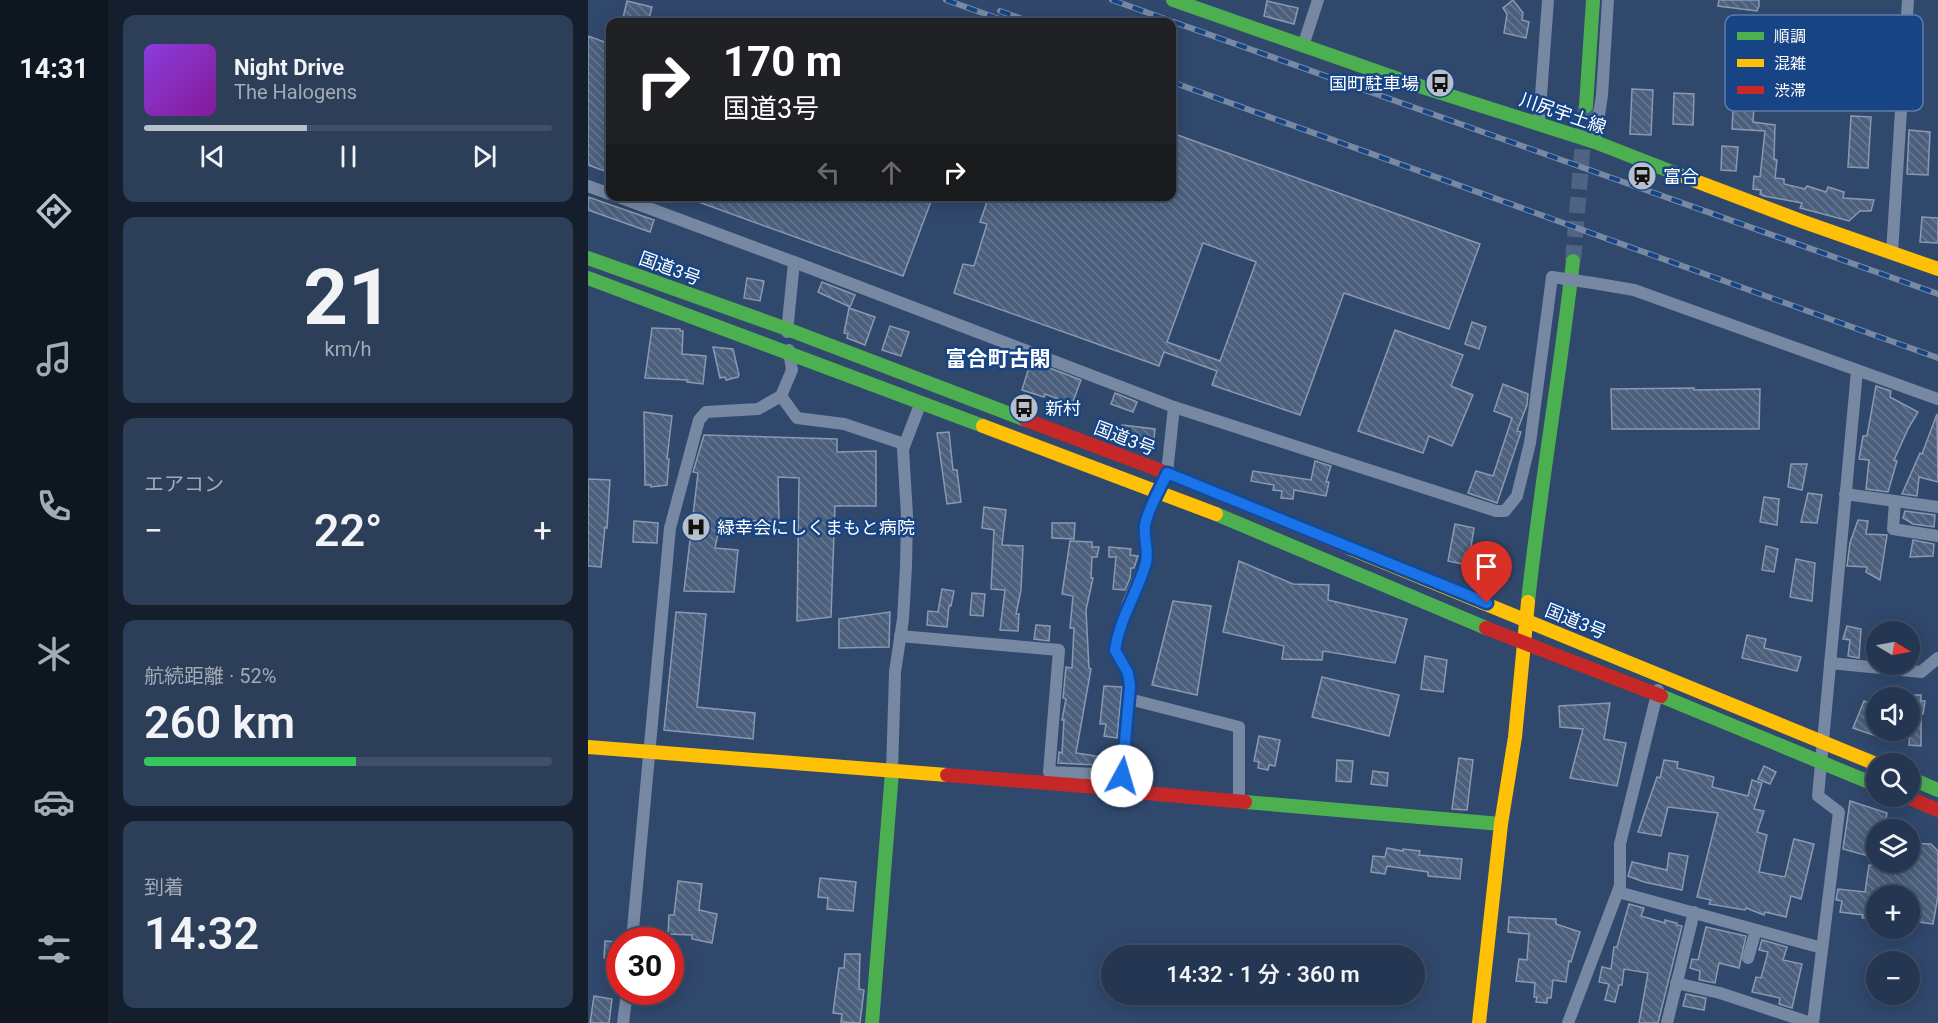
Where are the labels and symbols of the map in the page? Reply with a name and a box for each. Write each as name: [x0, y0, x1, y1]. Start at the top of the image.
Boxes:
legend: [1725, 15, 1923, 111]
text: 順調: [1774, 27, 1806, 46]
text: 混雑: [1774, 54, 1806, 73]
bus stop icon: 国町駐車場: [1424, 67, 1456, 99]
place label: 国町駐車場: [1329, 73, 1419, 94]
text: 渋滞: [1774, 81, 1806, 100]
street label: 川尻宇土線: [1517, 88, 1609, 138]
station icon: 富合: [1626, 160, 1658, 192]
place label: 富合: [1663, 166, 1699, 187]
street label: 国道3号: [636, 247, 704, 289]
district label: 富合町古閑: [946, 347, 1051, 371]
bus stop icon: 新村: [1008, 392, 1040, 424]
place label: 新村: [1045, 398, 1081, 419]
street label: 国道3号: [1091, 417, 1159, 459]
hospital icon: 緑幸会にしくまもと病院: [680, 511, 712, 543]
place label: 緑幸会にしくまもと病院: [717, 517, 915, 538]
pin: [1461, 541, 1512, 603]
street label: 国道3号: [1542, 599, 1610, 643]
north arrow: [1866, 621, 1920, 675]
position arrow: [1090, 744, 1154, 808]
speed limit sign: 30: [606, 927, 684, 1005]

